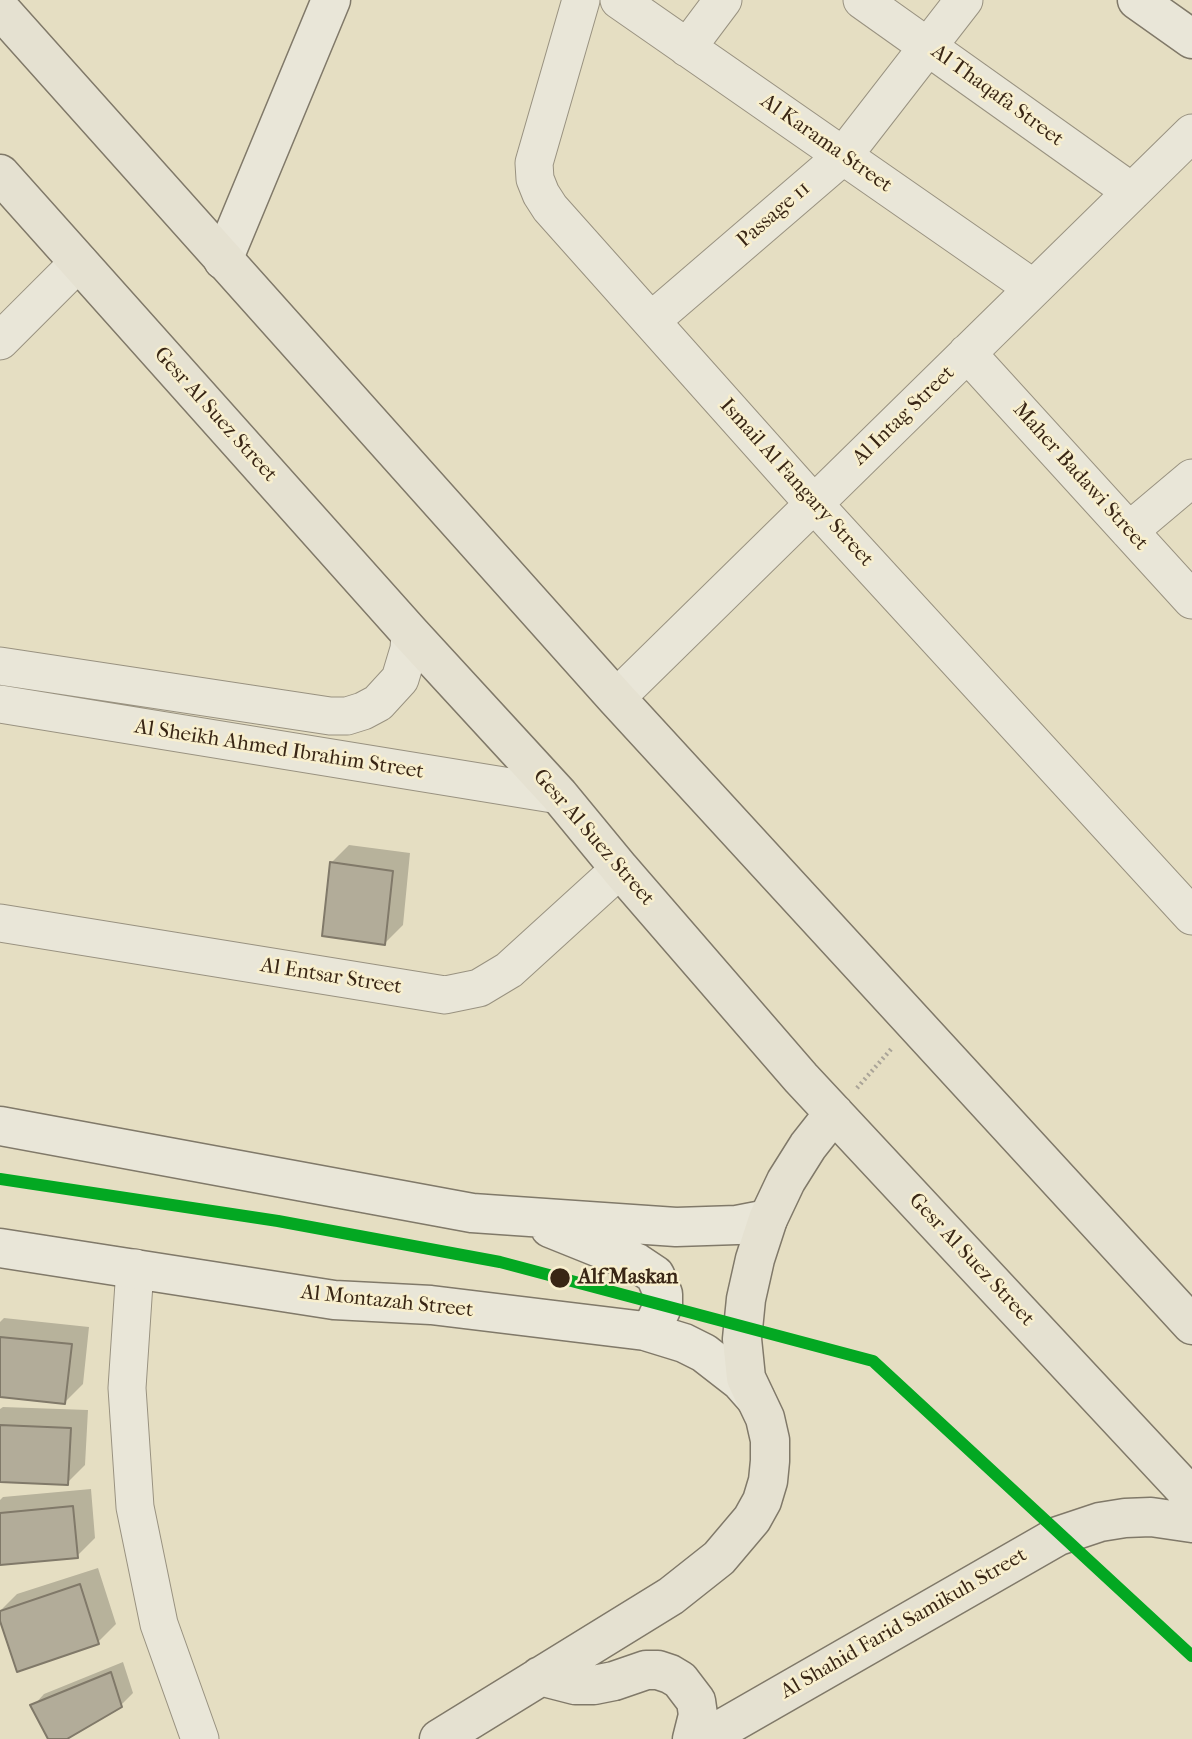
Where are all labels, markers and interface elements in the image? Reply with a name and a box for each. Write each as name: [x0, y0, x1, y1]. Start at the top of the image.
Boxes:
street label: Al Thaqafa Street: [926, 40, 1068, 152]
street label: Al Karama Street: [755, 89, 897, 199]
street label: Passage 11: [732, 176, 816, 254]
street label: Gesr Al Suez Street: [148, 342, 282, 488]
street label: Al Intag Street: [848, 361, 960, 471]
street label: Ismail Al Fangary Street: [714, 394, 878, 572]
street label: Maher Badawi Street: [1007, 398, 1153, 556]
street label: Al Sheikh Ahmed Ibrahim Street: [133, 715, 425, 785]
street label: Gesr Al Suez Street: [527, 765, 659, 911]
street label: Al Entsar Street: [259, 953, 403, 1001]
street label: Gesr Al Suez Street: [903, 1188, 1039, 1332]
place label: Alf Maskan: [578, 1265, 678, 1291]
marker: Alf Maskan: [548, 1266, 572, 1290]
street label: Al Montazah Street: [299, 1280, 475, 1324]
street label: Al Shahid Farid Samikuh Street: [776, 1543, 1032, 1705]

